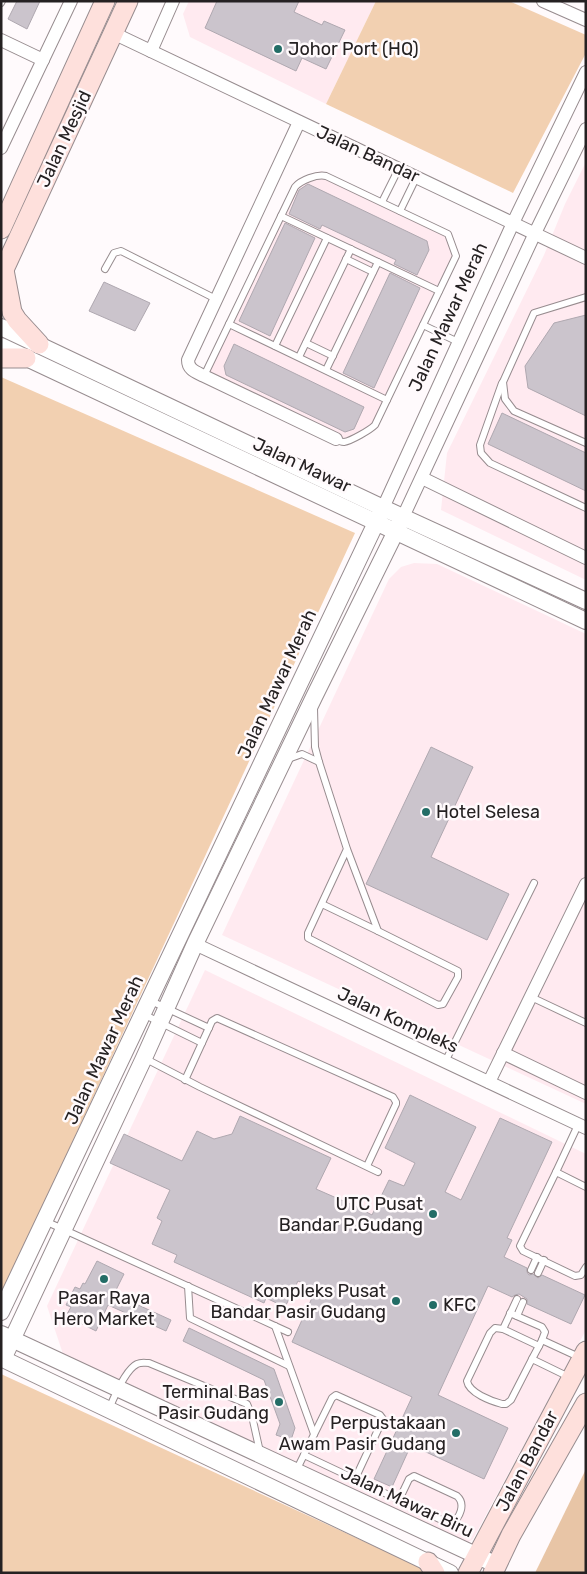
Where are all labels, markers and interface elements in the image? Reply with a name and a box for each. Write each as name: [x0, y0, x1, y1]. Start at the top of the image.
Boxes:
place label: Johor Port (HQ): [288, 38, 419, 60]
marker: Johor Port (HQ): [272, 43, 284, 55]
street label: Jalan Mesjid: [32, 87, 96, 191]
street label: Jalan Bandar: [313, 121, 423, 188]
street label: Jalan Mawar Merah: [404, 239, 492, 395]
street label: Jalan Mawar: [249, 433, 355, 497]
street label: Jalan Mawar Merah: [233, 606, 321, 762]
place label: Hotel Selesa: [436, 801, 540, 823]
marker: Hotel Selesa: [420, 806, 432, 818]
street label: Jalan Mawar Merah: [60, 972, 148, 1128]
street label: Jalan Kompleks: [334, 982, 462, 1058]
place label: UTC Pusat Bandar P.Gudang: [279, 1193, 423, 1236]
marker: UTC Pusat Bandar P.Gudang: [427, 1208, 439, 1220]
marker: Pasar Raya Hero Market: [98, 1273, 110, 1285]
place label: Kompleks Pusat Bandar Pasir Gudang: [211, 1280, 386, 1323]
place label: Pasar Raya Hero Market: [53, 1287, 155, 1330]
place label: KFC: [443, 1294, 476, 1316]
marker: Kompleks Pusat Bandar Pasir Gudang: [390, 1295, 402, 1307]
marker: KFC: [427, 1299, 439, 1311]
place label: Terminal Bas Pasir Gudang: [158, 1381, 269, 1424]
marker: Terminal Bas Pasir Gudang: [273, 1396, 285, 1408]
street label: Jalan Bandar: [491, 1407, 563, 1515]
place label: Perpustakaan Awam Pasir Gudang: [279, 1412, 446, 1455]
marker: Perpustakaan Awam Pasir Gudang: [450, 1427, 462, 1439]
street label: Jalan Mawar Biru: [337, 1462, 477, 1542]

